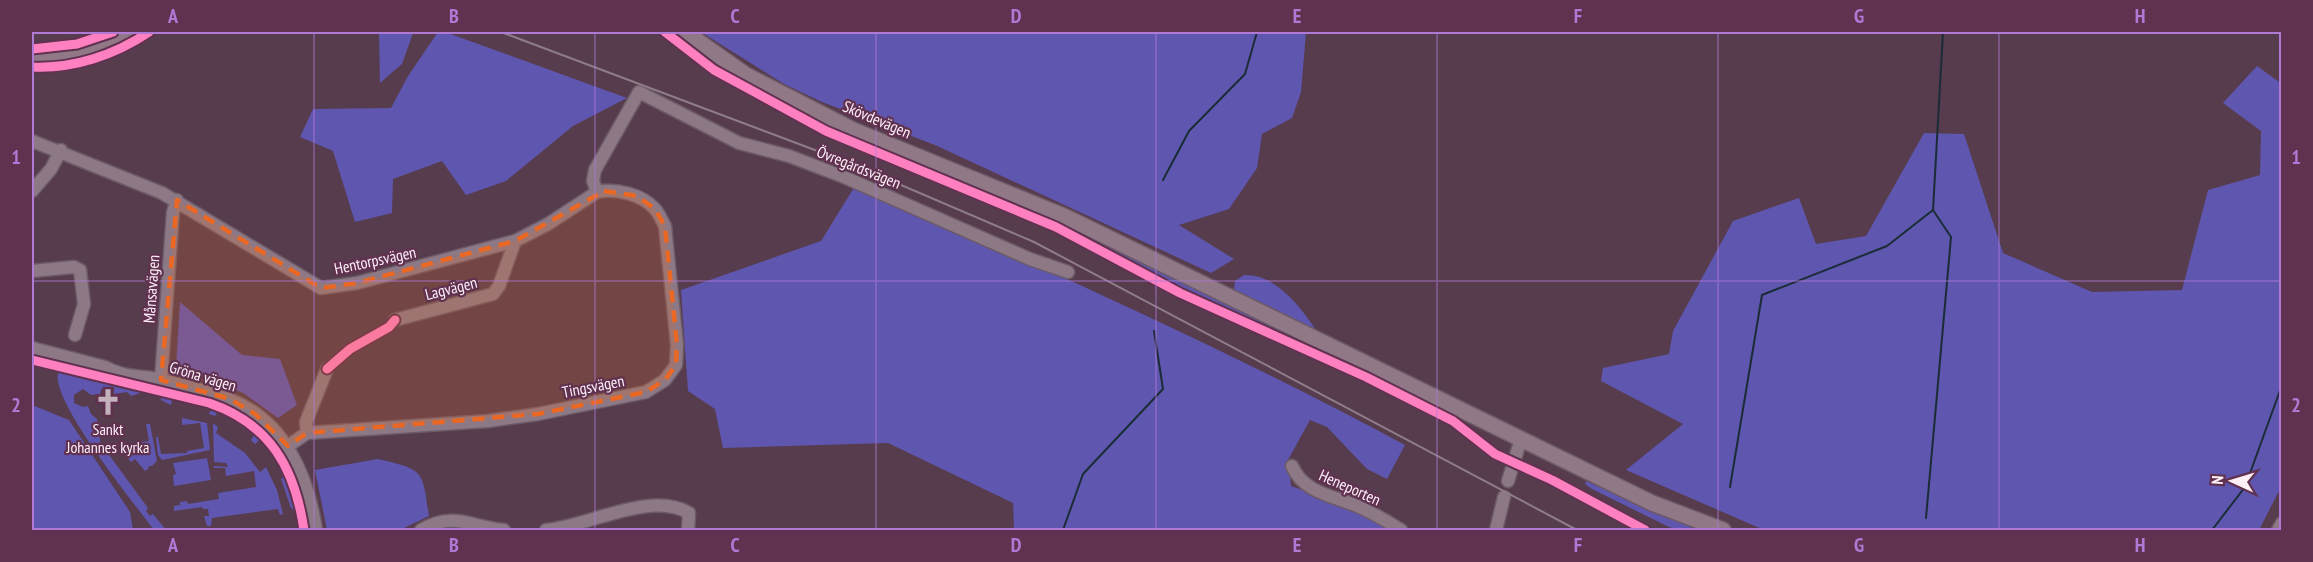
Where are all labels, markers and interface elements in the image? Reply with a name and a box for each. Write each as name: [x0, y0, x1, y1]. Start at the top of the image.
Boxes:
text: A: [167, 3, 179, 29]
text: B: [449, 3, 459, 29]
text: C: [730, 3, 740, 29]
text: D: [1011, 3, 1022, 29]
text: E: [1293, 3, 1301, 29]
text: F: [1574, 3, 1582, 29]
text: G: [1854, 3, 1864, 29]
text: H: [2135, 3, 2145, 29]
street label: Skövdevägen: [840, 96, 914, 142]
street label: Övregårdsvägen: [814, 141, 904, 193]
text: 1: [11, 144, 21, 170]
text: 1: [2291, 144, 2301, 170]
street label: Hentorpsvägen: [332, 242, 418, 278]
street label: Månsavägen: [139, 254, 163, 324]
street label: Lagvägen: [423, 272, 479, 304]
street label: Gröna vägen: [167, 356, 239, 396]
street label: Tingsvägen: [560, 370, 626, 402]
church icon: Sankt Johannes kyrka: [93, 387, 123, 417]
text: 2: [11, 392, 21, 418]
text: 2: [2291, 392, 2301, 418]
place label: Sankt Johannes kyrka: [66, 419, 149, 457]
north arrow: [2202, 451, 2262, 511]
street label: Heneporten: [1316, 465, 1384, 509]
text: N: [2207, 475, 2227, 485]
text: A: [167, 532, 179, 558]
text: B: [449, 532, 459, 558]
text: C: [730, 532, 740, 558]
text: D: [1011, 532, 1022, 558]
text: E: [1293, 532, 1301, 558]
text: F: [1574, 532, 1582, 558]
text: G: [1854, 532, 1864, 558]
text: H: [2135, 532, 2145, 558]

